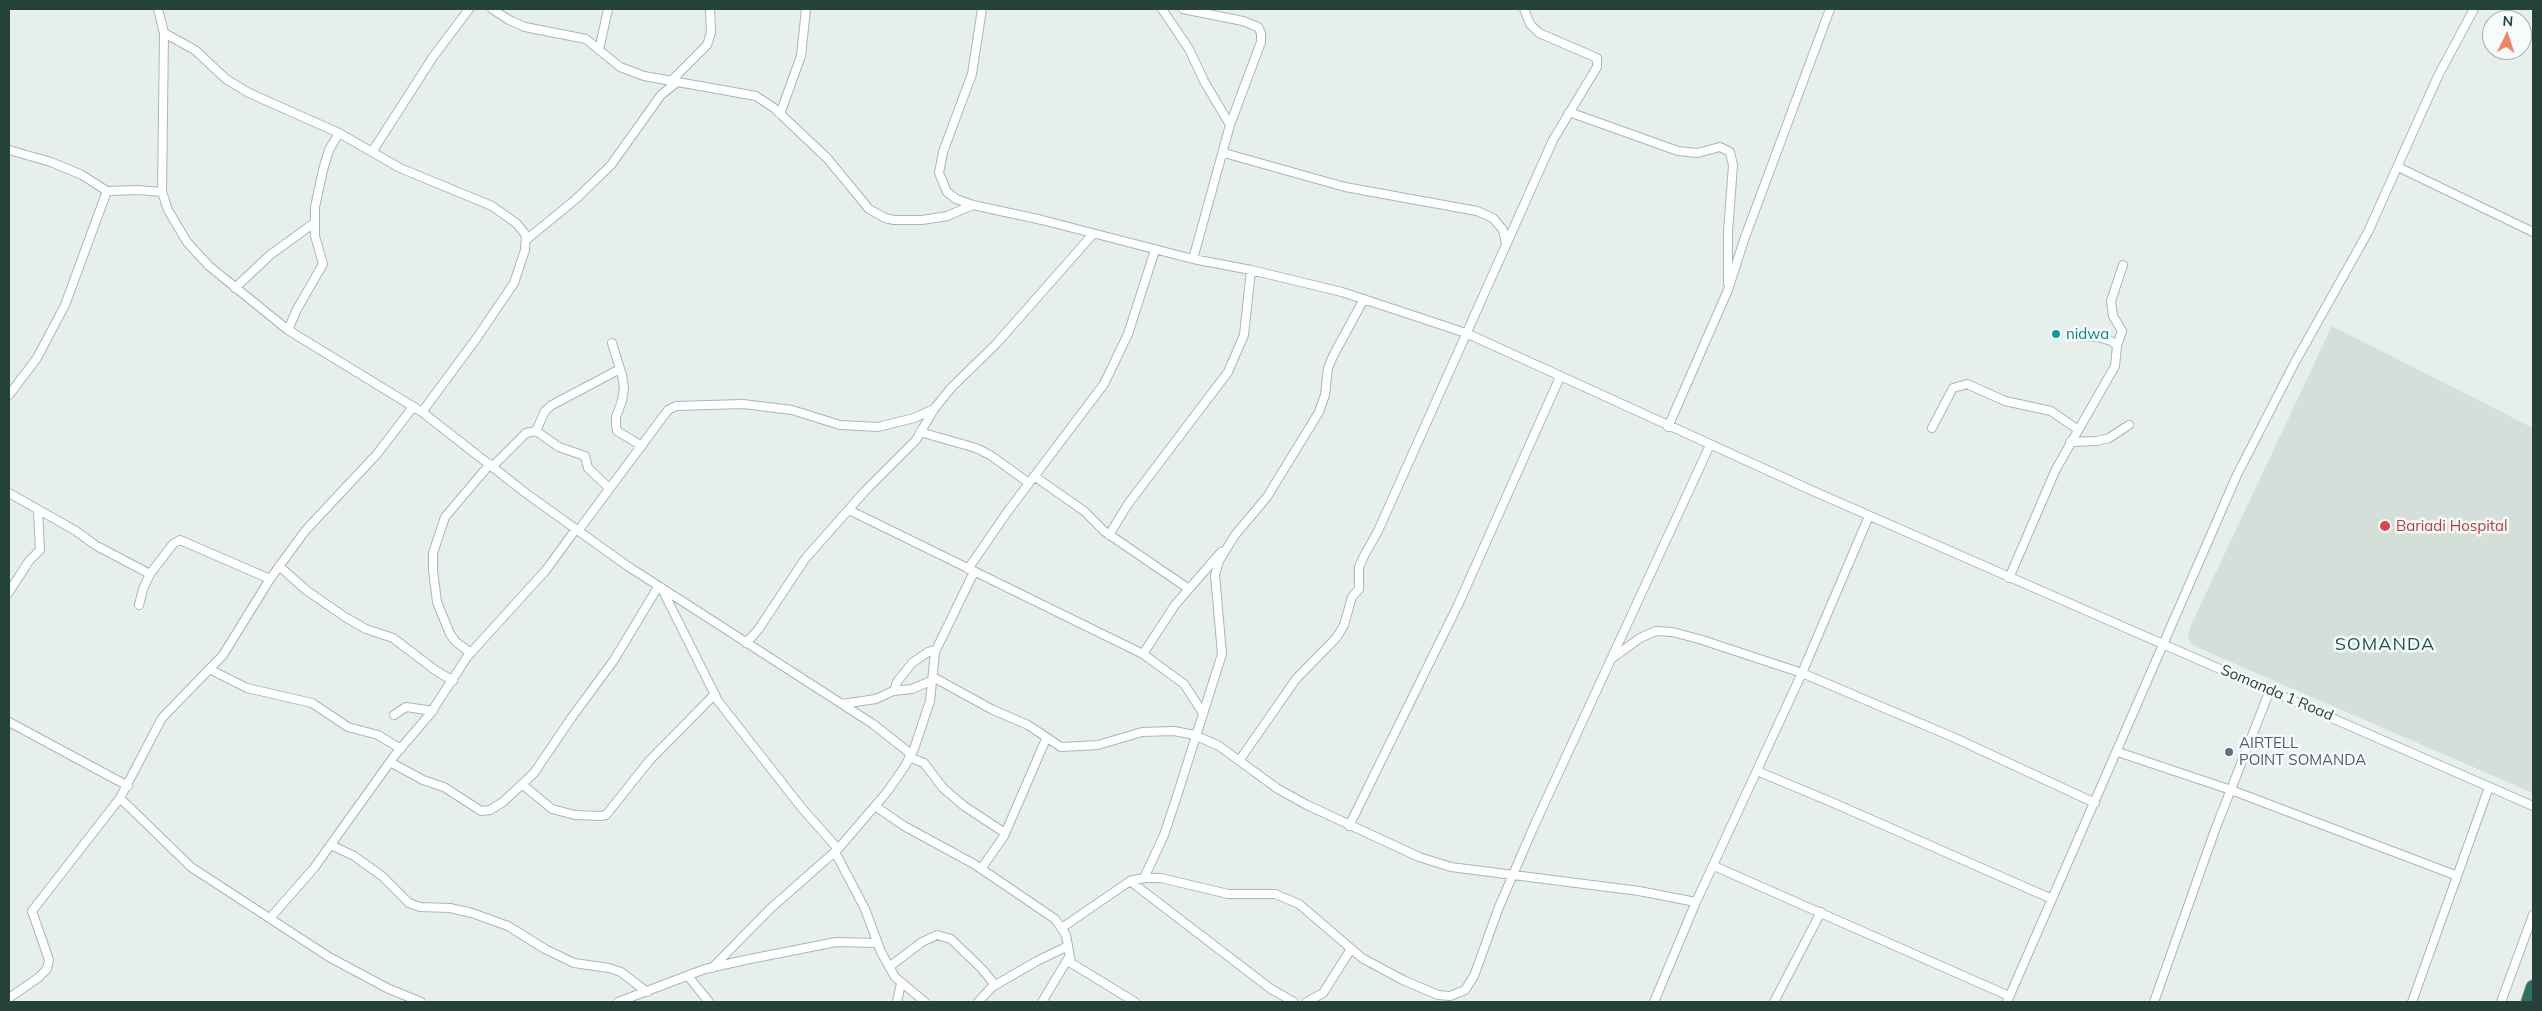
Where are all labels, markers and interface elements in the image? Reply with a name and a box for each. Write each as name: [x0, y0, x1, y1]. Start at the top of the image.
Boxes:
north arrow: [2482, 10, 2532, 60]
text: N: [2502, 12, 2514, 30]
place label: nidwa: [2066, 325, 2109, 343]
marker: nidwa: [2050, 328, 2062, 340]
place label: Bariadi Hospital: [2396, 517, 2508, 535]
marker: Bariadi Hospital: [2378, 519, 2392, 533]
district label: SOMANDA: [2334, 634, 2436, 656]
street label: Somanda 1 Road: [2218, 661, 2336, 725]
place label: AIRTELL POINT SOMANDA: [2239, 734, 2366, 769]
marker: AIRTELL POINT SOMANDA: [2223, 746, 2235, 758]

